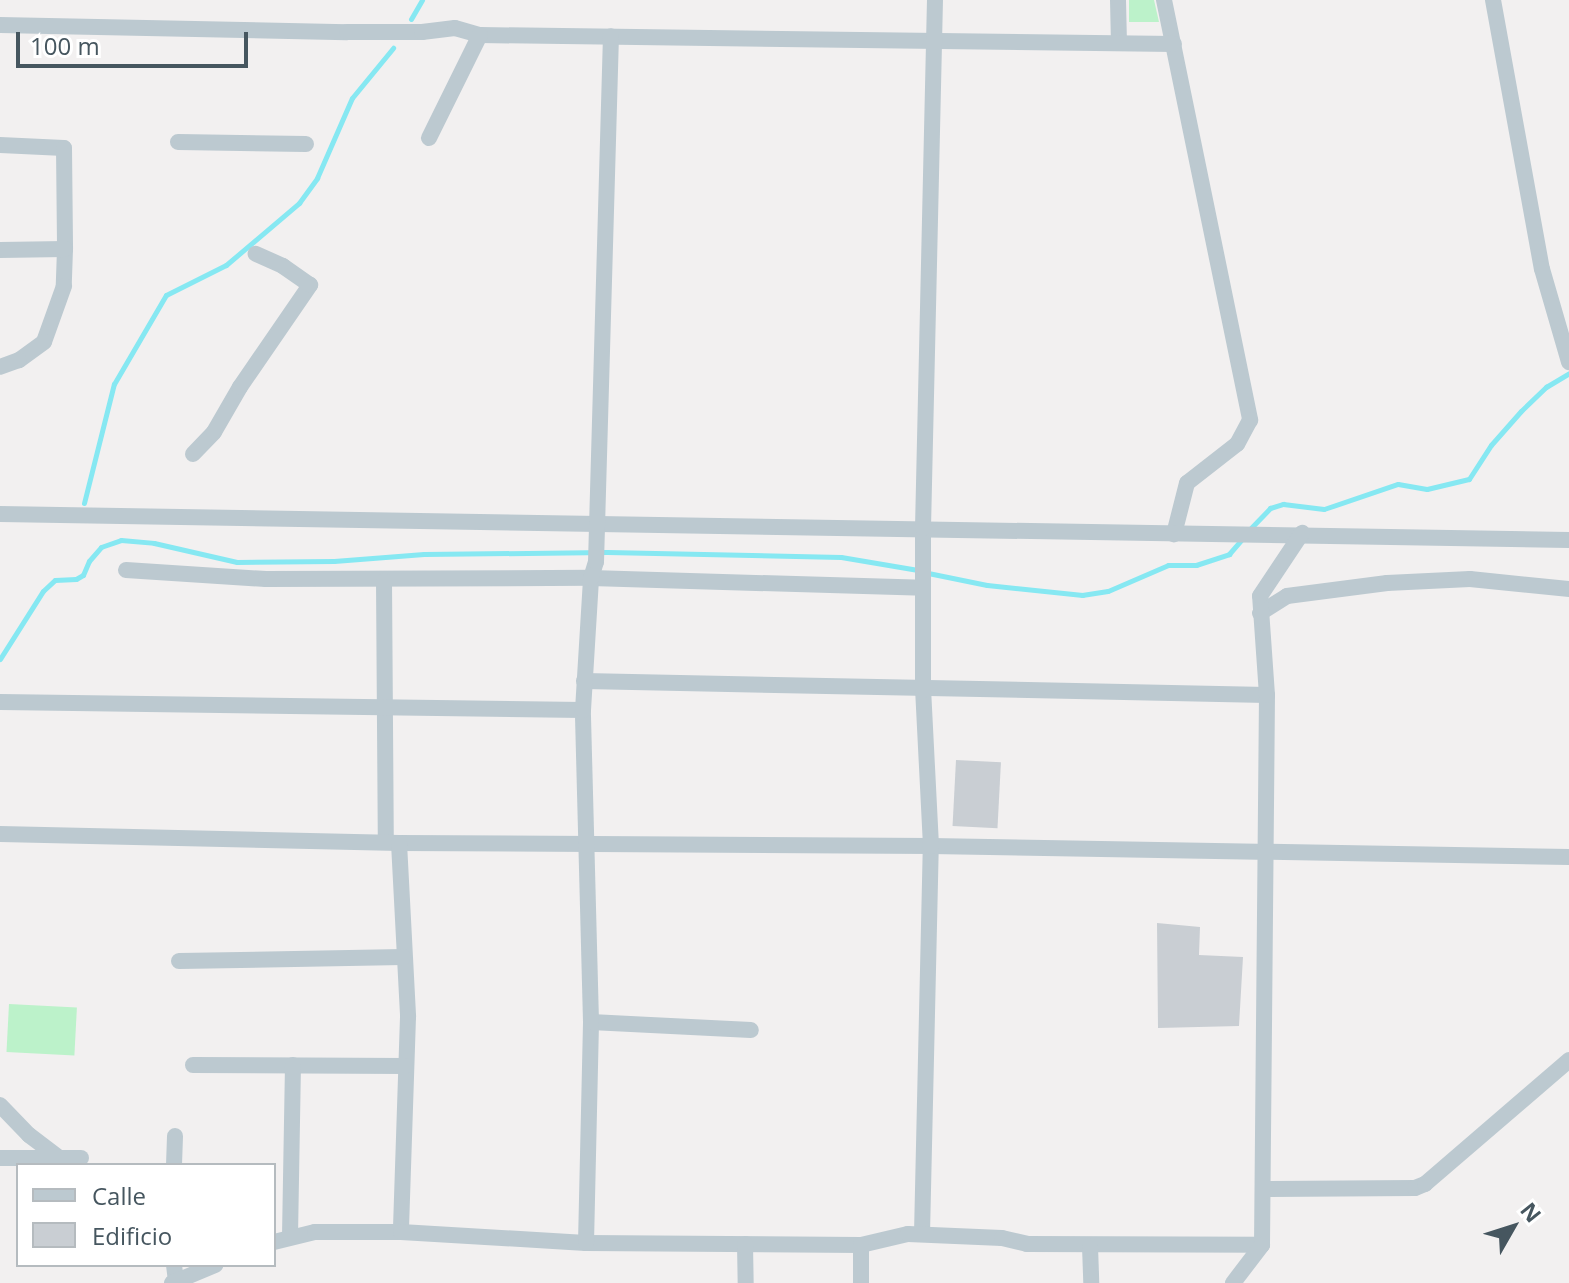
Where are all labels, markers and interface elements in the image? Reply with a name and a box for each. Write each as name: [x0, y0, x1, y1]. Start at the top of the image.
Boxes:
scale bar: [20, 16, 252, 66]
text: 100 m: [30, 29, 100, 62]
legend: [16, 1163, 276, 1267]
text: Calle: [92, 1179, 146, 1212]
north arrow: [1473, 1187, 1553, 1267]
text: N: [1514, 1195, 1549, 1228]
text: Edificio: [92, 1219, 172, 1252]

